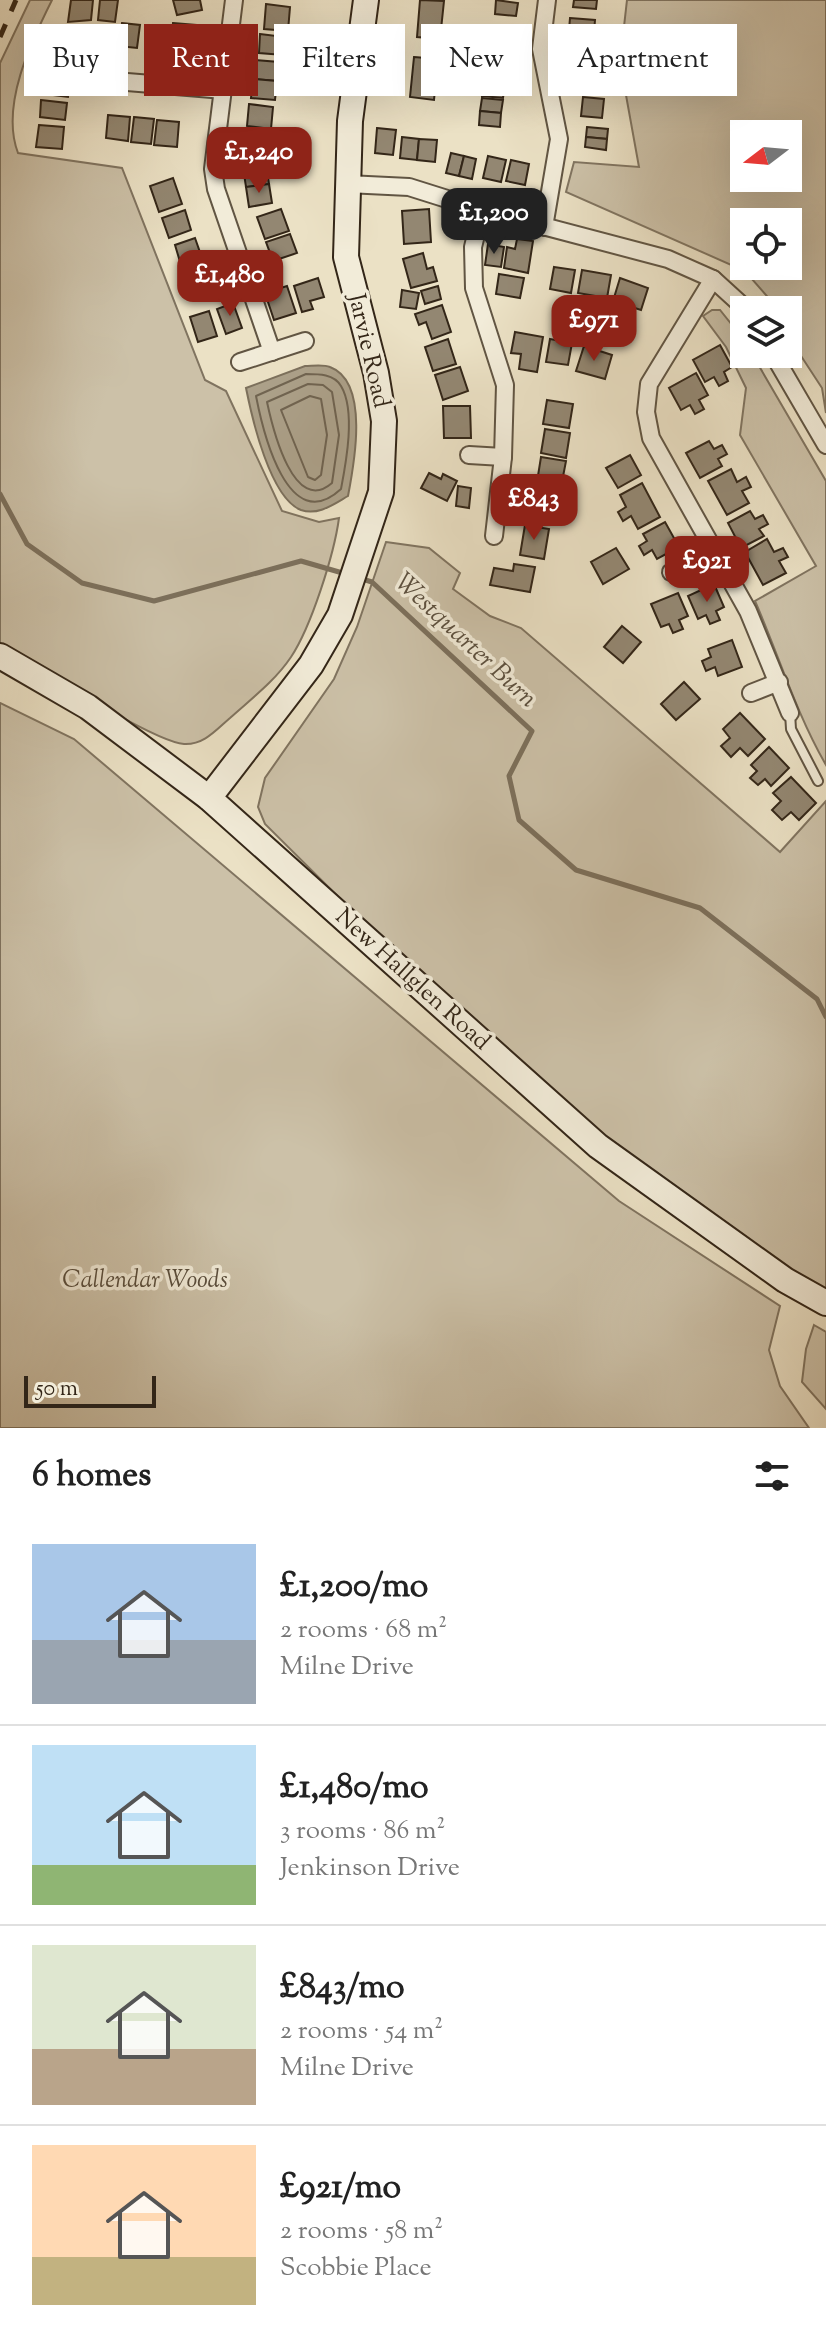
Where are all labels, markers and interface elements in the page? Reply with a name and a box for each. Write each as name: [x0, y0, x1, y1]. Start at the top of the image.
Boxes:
chip: Buy: [24, 24, 128, 96]
chip: Rent: [144, 24, 258, 96]
chip: Filters: [274, 24, 405, 96]
chip: New: [421, 24, 532, 96]
chip: Apartment: [548, 24, 737, 96]
north arrow: [730, 120, 802, 192]
map controls: [730, 120, 802, 368]
pin: £1,240: [194, 127, 324, 195]
text: £1,240: [225, 134, 293, 171]
pin: £1,200: [429, 188, 559, 256]
text: £1,200: [459, 195, 529, 232]
button: locate: [730, 208, 802, 280]
pin: £1,480: [165, 250, 295, 318]
text: £1,480: [195, 257, 265, 294]
street label: Jarvie Road: [338, 289, 398, 412]
pin: £971: [547, 295, 641, 363]
button: layers: [730, 296, 802, 368]
text: £971: [570, 302, 618, 339]
pin: £843: [487, 474, 581, 542]
text: £843: [509, 481, 559, 518]
pin: £921: [660, 536, 754, 604]
text: £921: [683, 543, 731, 580]
water label: Westquarter Burn: [385, 565, 545, 717]
street label: New Hallglen Road: [327, 901, 497, 1059]
park label: Callendar Woods: [62, 1264, 228, 1298]
scale bar: [24, 1372, 156, 1408]
text: 50 m: [36, 1374, 78, 1406]
text: 6 homes: [32, 1452, 151, 1501]
icon: filters: [750, 1454, 794, 1498]
text: £1,200/mo: [280, 1563, 428, 1612]
icon: home: [96, 1576, 192, 1672]
text: 2 rooms · 68 m²: [280, 1612, 447, 1649]
text: Milne Drive: [280, 1649, 414, 1686]
text: £1,480/mo: [280, 1764, 429, 1813]
icon: home: [96, 1777, 192, 1873]
text: 3 rooms · 86 m²: [280, 1813, 445, 1850]
text: Jenkinson Drive: [280, 1850, 460, 1887]
text: £843/mo: [280, 1964, 405, 2013]
icon: home: [96, 1977, 192, 2073]
text: 2 rooms · 54 m²: [280, 2013, 443, 2050]
text: Milne Drive: [280, 2050, 414, 2087]
text: £921/mo: [280, 2164, 401, 2213]
icon: home: [96, 2177, 192, 2273]
text: 2 rooms · 58 m²: [280, 2213, 443, 2250]
text: Scobbie Place: [280, 2250, 432, 2287]

